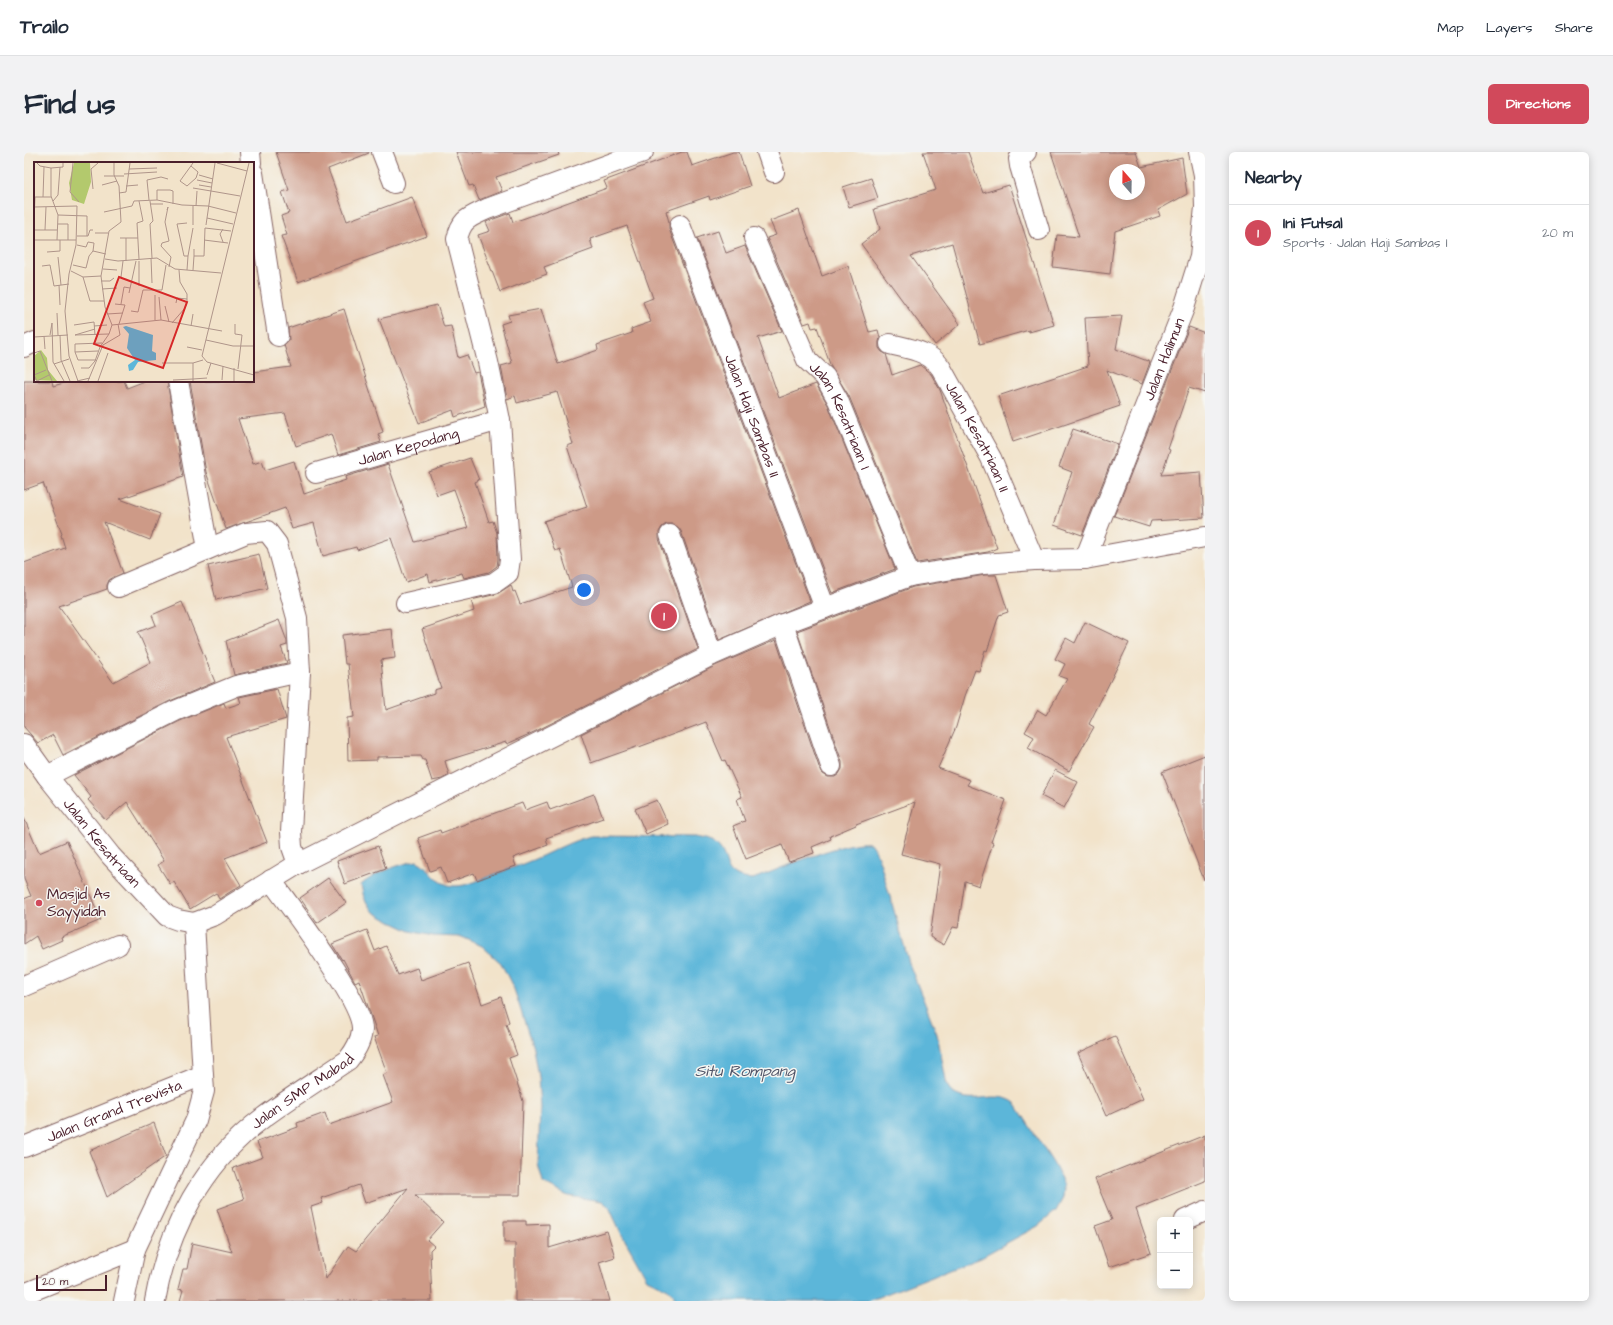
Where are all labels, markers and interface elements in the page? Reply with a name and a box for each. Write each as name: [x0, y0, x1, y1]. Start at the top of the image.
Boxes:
text: Trailo: [20, 14, 69, 41]
text: Map: [1437, 18, 1464, 38]
text: Layers: [1486, 18, 1533, 38]
text: Share: [1555, 18, 1593, 38]
button: Directions: [1488, 84, 1589, 124]
text: Find us: [24, 85, 115, 124]
inset map: [34, 162, 254, 382]
north arrow: [1109, 164, 1145, 200]
text: Nearby: [1245, 166, 1302, 190]
text: Ini Futsal: [1283, 213, 1343, 234]
text: 1: [1257, 224, 1259, 242]
text: 20 m: [1542, 224, 1573, 242]
text: Sports · Jalan Haji Sambas I: [1283, 234, 1448, 252]
street label: Jalan Halimun: [1138, 314, 1190, 403]
street label: Jalan Haji Sambas II: [719, 351, 785, 480]
street label: Jalan Kesatriaan I: [804, 357, 876, 473]
street label: Jalan Kesatriaan II: [940, 378, 1015, 495]
street label: Jalan Kepodang: [356, 422, 462, 471]
your location: [574, 580, 594, 600]
pin: 1: [651, 601, 677, 631]
street label: Jalan Kesatriaan: [58, 794, 146, 892]
place label: Masjid As Sayyidah: [47, 884, 111, 923]
marker: Masjid As Sayyidah: [34, 898, 44, 908]
street label: Jalan SMP Mabad: [246, 1050, 359, 1134]
water label: Situ Rompang: [695, 1060, 797, 1083]
street label: Jalan Grand Trevista: [43, 1074, 185, 1147]
map controls: [1157, 1217, 1193, 1289]
button: +: [1157, 1217, 1193, 1253]
button: −: [1157, 1253, 1193, 1289]
scale bar: [36, 1273, 107, 1292]
text: 20 m: [42, 1274, 68, 1289]

